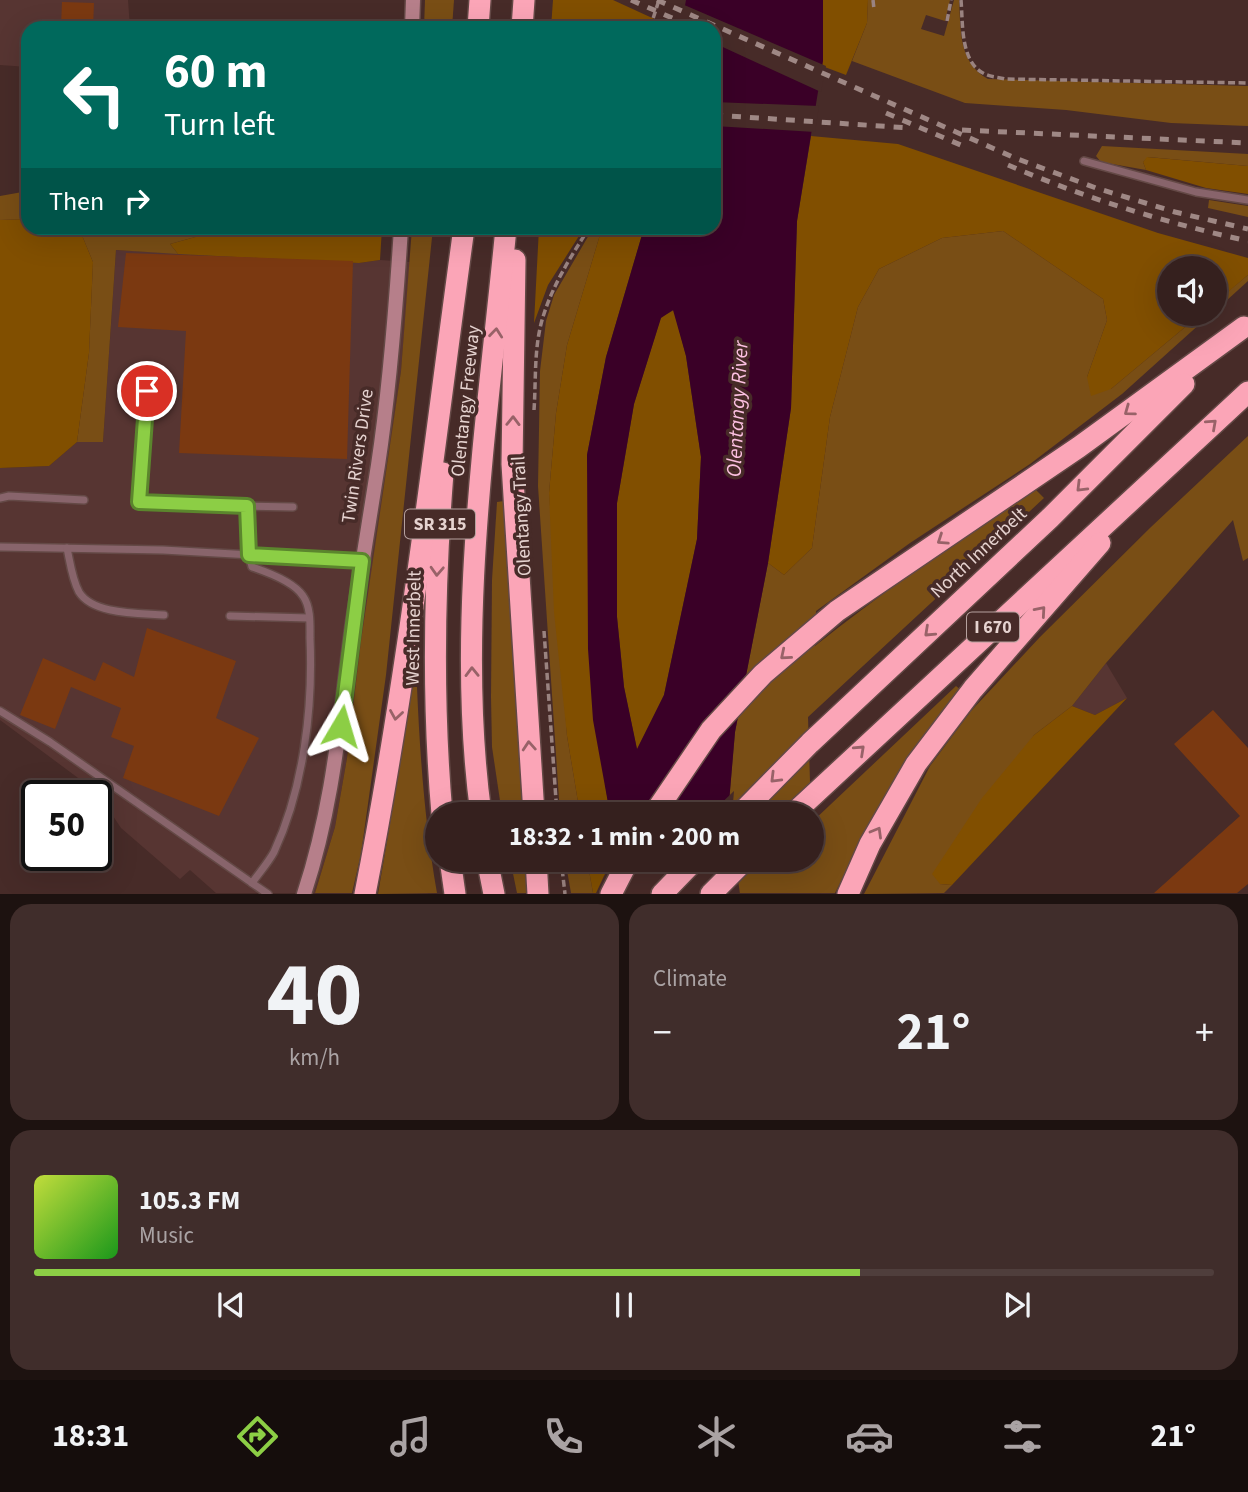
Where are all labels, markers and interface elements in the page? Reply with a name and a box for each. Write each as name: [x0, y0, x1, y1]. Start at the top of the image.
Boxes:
text: 60 m: [164, 37, 268, 107]
icon: left: [49, 49, 140, 140]
text: Turn left: [164, 102, 275, 148]
icon: right: [118, 182, 156, 220]
text: Then: [49, 183, 104, 220]
map controls: [1157, 256, 1227, 326]
button: sound: [1157, 256, 1227, 326]
street label: Olentangy Freeway: [445, 324, 487, 478]
one-way arrow: [488, 327, 503, 338]
water label: Olentangy River: [718, 339, 756, 478]
pin: [117, 361, 177, 421]
icon: arrive: [128, 372, 166, 410]
street label: Twin Rivers Drive: [335, 387, 381, 525]
one-way arrow: [1124, 402, 1137, 415]
one-way arrow: [505, 415, 520, 426]
one-way arrow: [1204, 420, 1217, 433]
street label: Olentangy Trail: [505, 455, 539, 577]
one-way arrow: [1076, 478, 1089, 491]
street label: North Innerbelt: [925, 501, 1034, 605]
road number: SR 315: [405, 510, 475, 538]
one-way arrow: [937, 531, 950, 544]
one-way arrow: [430, 566, 445, 577]
street label: West Innerbelt: [399, 570, 429, 686]
one-way arrow: [1033, 606, 1045, 619]
road number: I 670: [967, 612, 1019, 642]
one-way arrow: [924, 623, 937, 636]
one-way arrow: [781, 647, 794, 659]
one-way arrow: [465, 667, 480, 678]
position arrow: [304, 689, 378, 763]
one-way arrow: [389, 709, 404, 721]
one-way arrow: [522, 740, 537, 751]
one-way arrow: [852, 746, 865, 759]
one-way arrow: [771, 770, 784, 783]
speed limit sign: 50: [21, 780, 112, 871]
text: 18:32 · 1 min · 200 m: [509, 818, 740, 855]
one-way arrow: [869, 826, 882, 839]
text: 40: [266, 931, 363, 1060]
text: Climate: [653, 962, 727, 995]
text: 21°: [897, 996, 970, 1070]
text: −: [653, 1006, 672, 1060]
text: +: [1195, 1006, 1214, 1060]
text: km/h: [289, 1041, 340, 1074]
text: 105.3 FM: [139, 1182, 240, 1219]
text: Music: [139, 1219, 194, 1252]
icon: previous: [212, 1286, 250, 1324]
icon: pause: [605, 1286, 643, 1324]
icon: next: [998, 1286, 1036, 1324]
icon: directions: [233, 1412, 282, 1461]
icon: music: [386, 1412, 435, 1461]
icon: phone: [539, 1412, 588, 1461]
icon: climate: [692, 1412, 741, 1461]
icon: car: [845, 1412, 894, 1461]
icon: filters: [998, 1412, 1047, 1461]
text: 18:31: [52, 1413, 129, 1459]
text: 21°: [1150, 1413, 1196, 1459]

